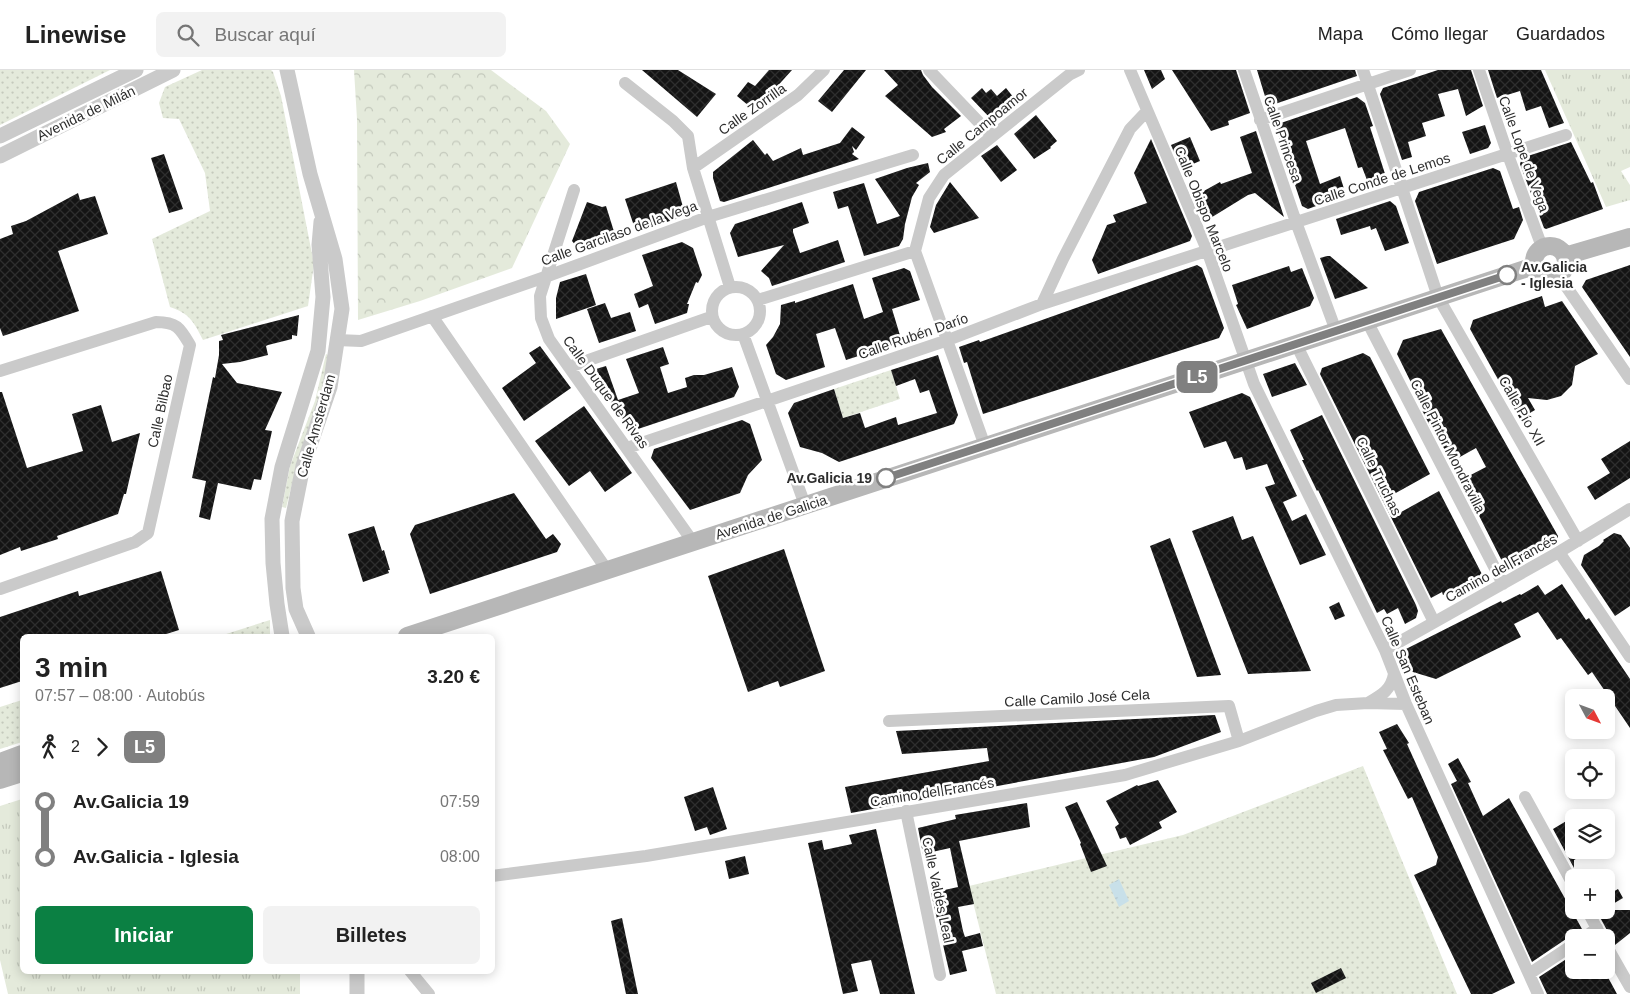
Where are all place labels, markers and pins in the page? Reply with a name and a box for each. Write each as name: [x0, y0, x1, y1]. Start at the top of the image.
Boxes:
place label: Av.Galicia - Iglesia: [1521, 259, 1587, 291]
marker: Av.Galicia - Iglesia: [1497, 265, 1517, 285]
marker: Av.Galicia 19: [876, 468, 896, 488]
place label: Av.Galicia 19: [786, 470, 872, 486]

